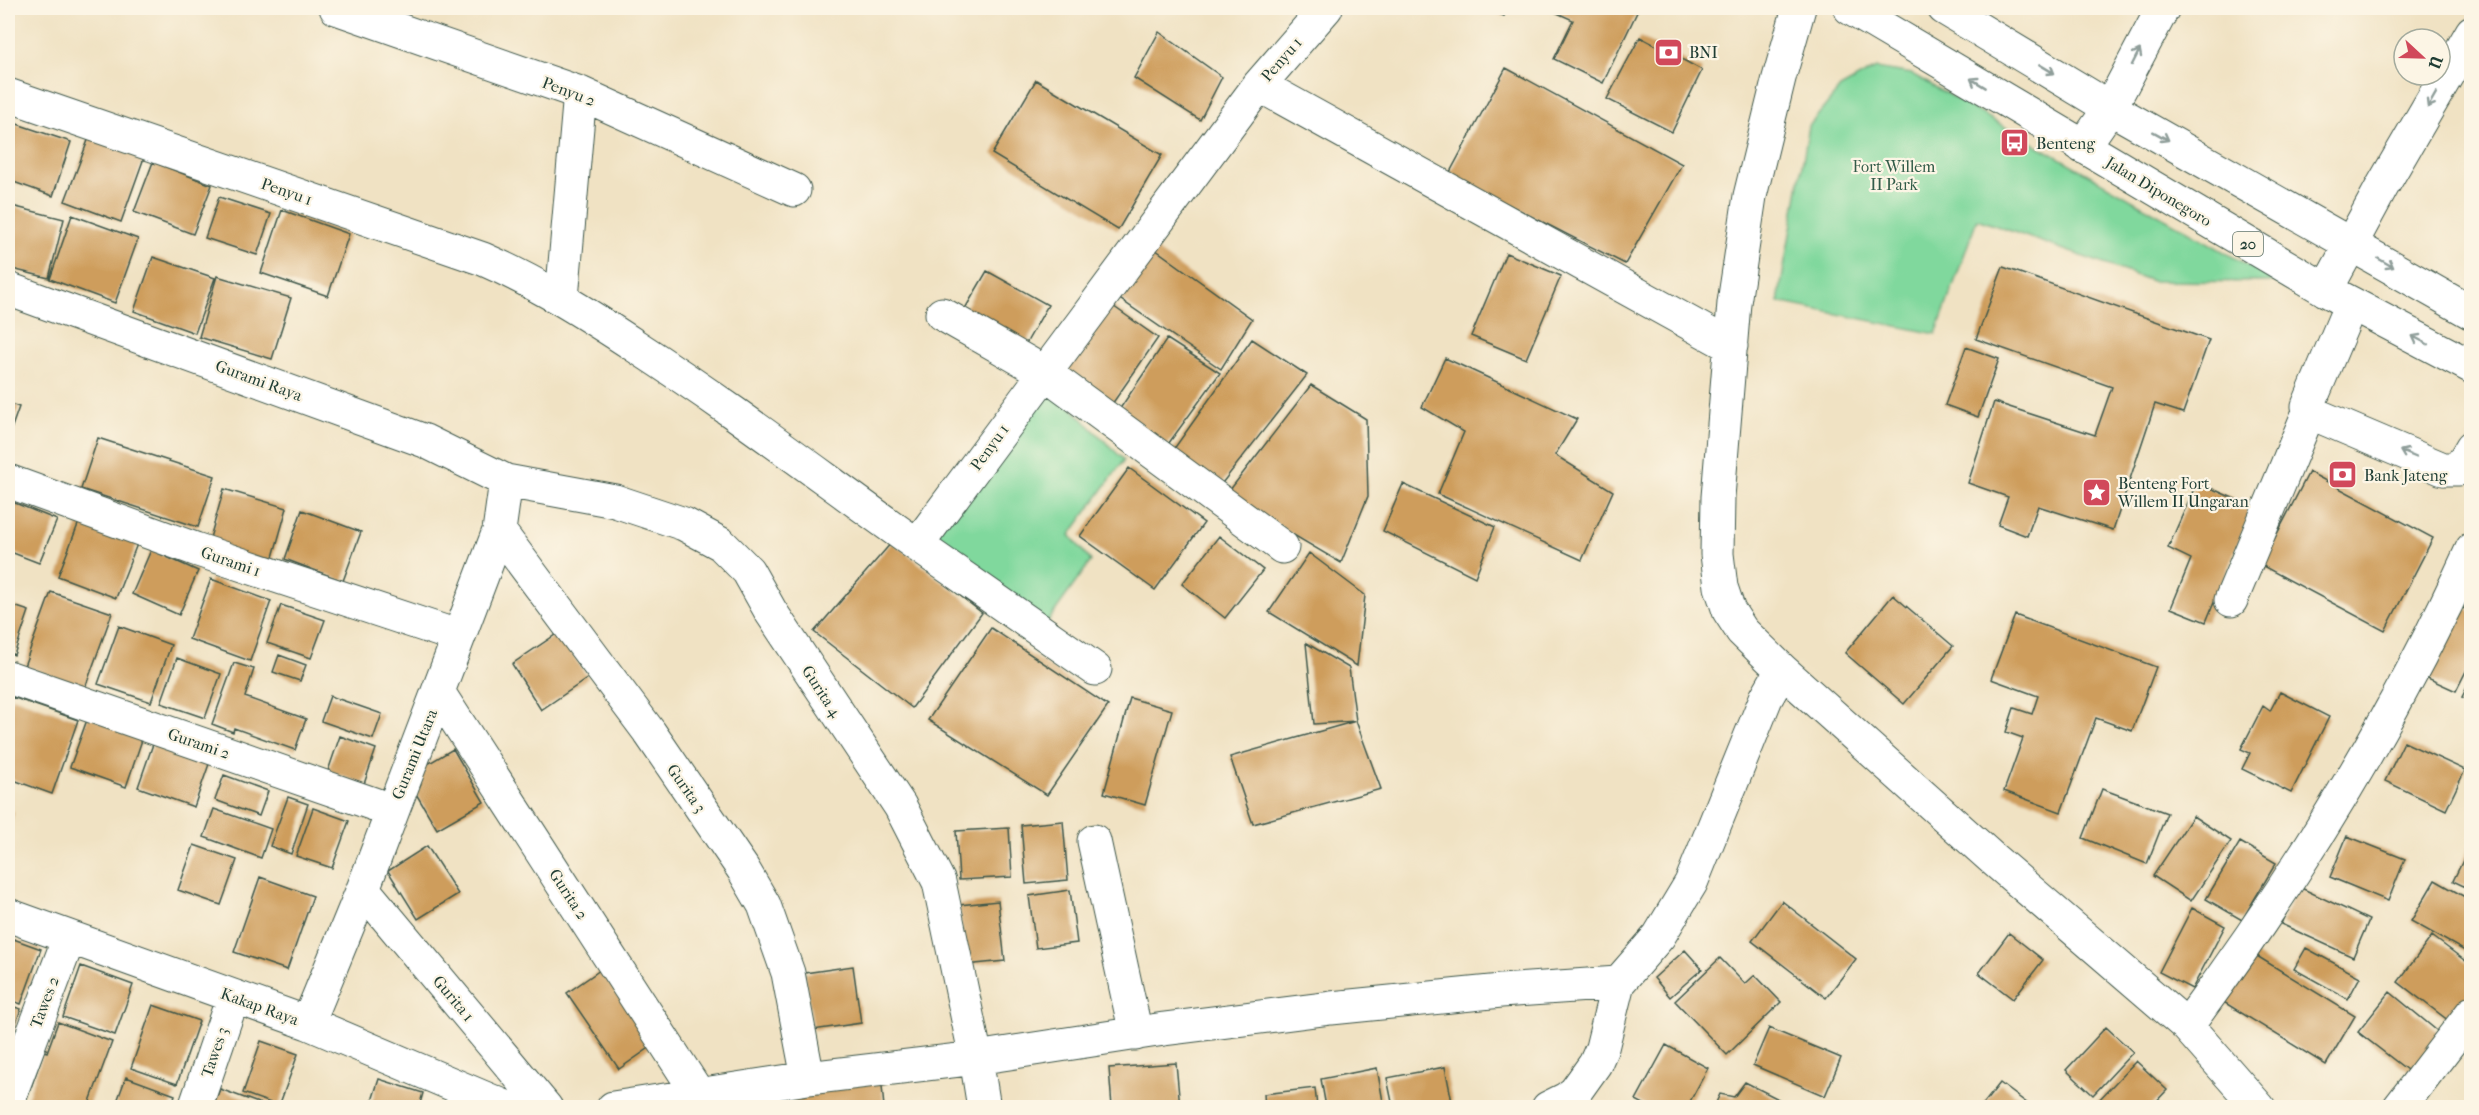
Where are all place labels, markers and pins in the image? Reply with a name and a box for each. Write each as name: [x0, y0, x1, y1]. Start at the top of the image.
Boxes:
bank icon: BNI: [1652, 36, 1684, 68]
place label: BNI: [1689, 43, 1718, 62]
bus stop icon: Benteng: [1999, 127, 2031, 159]
place label: Benteng: [2036, 134, 2095, 153]
bank icon: Bank Jateng: [2327, 459, 2359, 491]
place label: Bank Jateng: [2364, 466, 2448, 485]
place label: Benteng Fort Willem II Ungaran: [2117, 474, 2250, 511]
place icon: Benteng Fort Willem II Ungaran: [2081, 476, 2113, 508]

